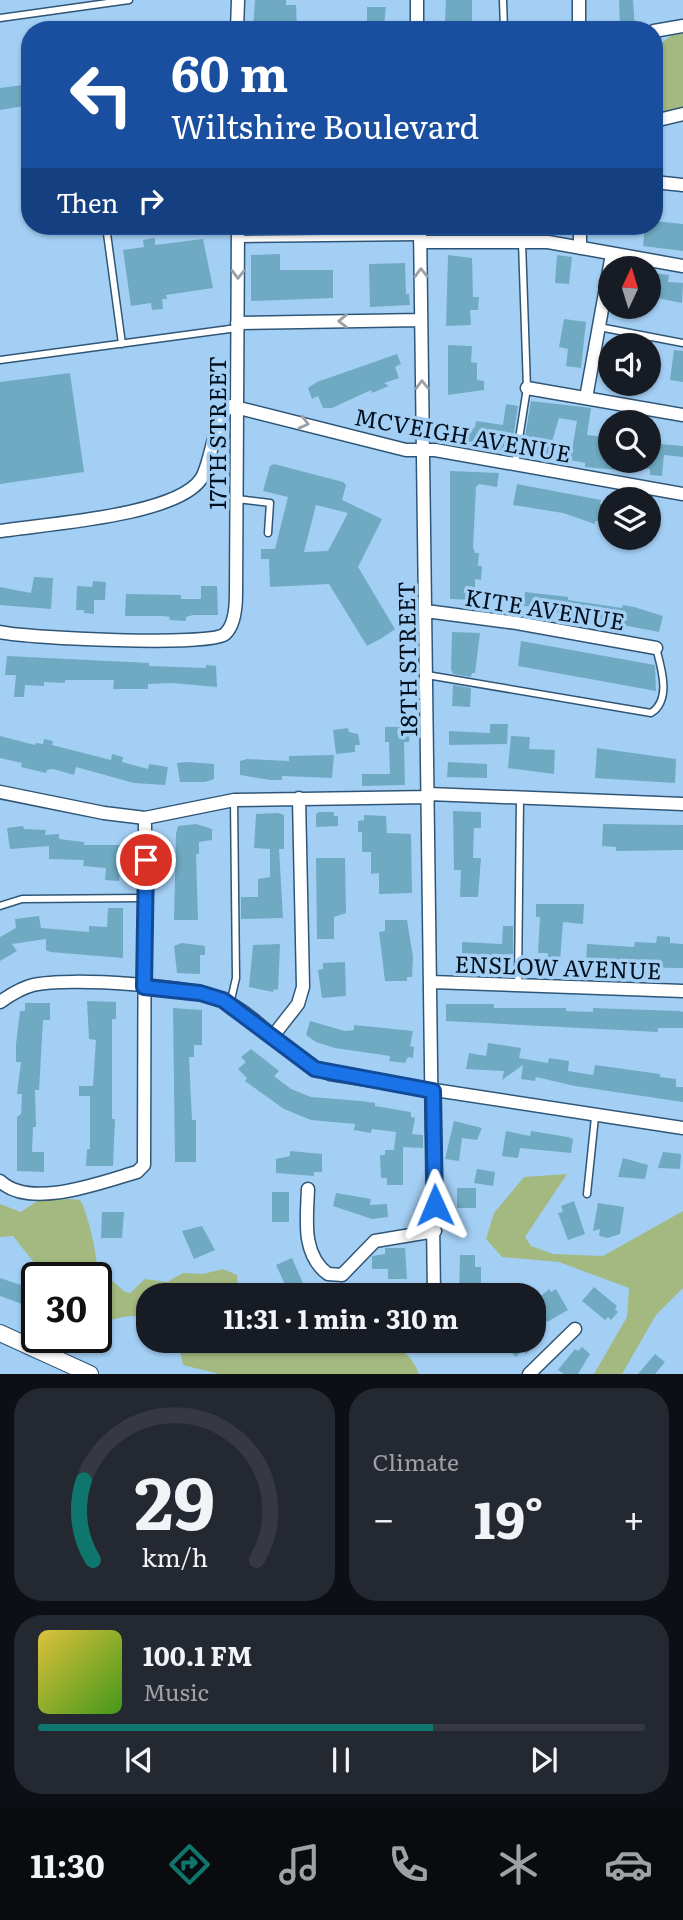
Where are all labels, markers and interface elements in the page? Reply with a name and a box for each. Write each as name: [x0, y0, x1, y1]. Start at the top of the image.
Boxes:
text: 60 m: [171, 34, 288, 107]
icon: left: [56, 49, 147, 140]
text: Wiltshire Boulevard: [171, 101, 479, 149]
text: Then: [56, 182, 118, 221]
icon: right: [132, 182, 170, 220]
north arrow: [598, 256, 662, 318]
map controls: [598, 256, 661, 550]
one-way arrow: [413, 267, 429, 278]
one-way arrow: [230, 269, 245, 280]
one-way arrow: [338, 314, 349, 329]
button: sound: [598, 333, 661, 396]
street label: 17TH STREET: [199, 356, 233, 510]
one-way arrow: [415, 379, 430, 390]
street label: MCVEIGH AVENUE: [352, 398, 574, 470]
button: search: [598, 410, 661, 473]
one-way arrow: [298, 415, 310, 429]
button: layers: [598, 487, 661, 550]
street label: KITE AVENUE: [463, 579, 627, 637]
street label: 18TH STREET: [388, 581, 424, 737]
pin: [116, 830, 176, 890]
icon: arrive: [127, 841, 165, 879]
street label: ENSLOW AVENUE: [454, 945, 662, 987]
position arrow: [398, 1168, 472, 1242]
speed limit sign: 30: [21, 1262, 112, 1353]
text: 11:31 · 1 min · 310 m: [224, 1298, 458, 1337]
text: Climate: [373, 1444, 459, 1478]
text: 29: [134, 1445, 215, 1553]
text: 19°: [474, 1478, 544, 1555]
text: −: [373, 1488, 395, 1545]
text: +: [623, 1488, 645, 1545]
text: km/h: [141, 1538, 208, 1575]
text: 100.1 FM: [143, 1635, 252, 1674]
text: Music: [143, 1674, 209, 1708]
icon: previous: [120, 1741, 158, 1779]
icon: pause: [322, 1741, 360, 1779]
icon: next: [525, 1741, 563, 1779]
text: 11:30: [30, 1840, 105, 1888]
icon: directions: [165, 1840, 214, 1889]
icon: music: [275, 1840, 324, 1889]
icon: phone: [384, 1840, 433, 1889]
icon: climate: [494, 1840, 543, 1889]
icon: car: [604, 1840, 653, 1889]

